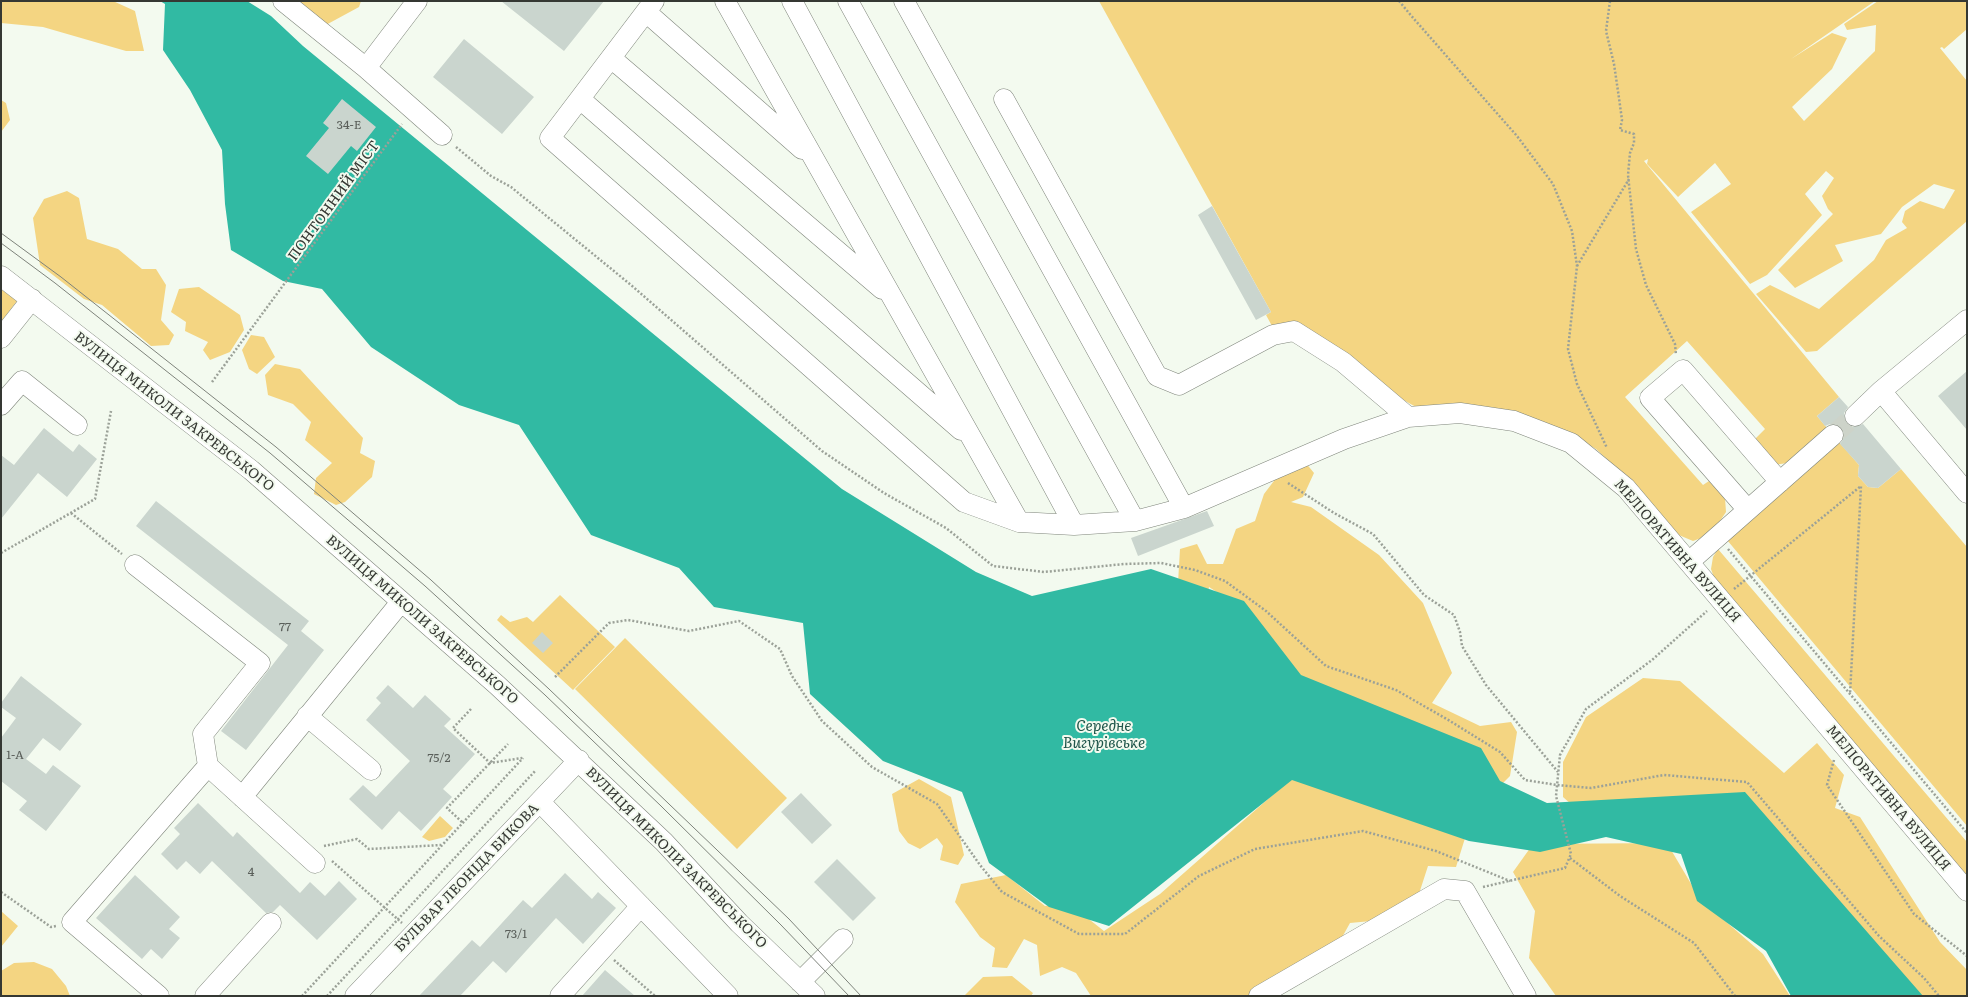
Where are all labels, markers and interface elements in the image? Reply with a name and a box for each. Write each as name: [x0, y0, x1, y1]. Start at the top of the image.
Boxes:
house number: 34-Е: [337, 118, 361, 132]
street label: ПОНТОННИЙ МІСТ: [285, 138, 383, 264]
street label: ВУЛИЦЯ МИКОЛИ ЗАКРЕВСЬКОГО: [71, 329, 277, 495]
street label: МЕЛІОРАТИВНА ВУЛИЦЯ: [1610, 476, 1744, 626]
street label: ВУЛИЦЯ МИКОЛИ ЗАКРЕВСЬКОГО: [322, 532, 522, 708]
house number: 77: [279, 620, 291, 634]
water label: Середнє Вигурівське: [1063, 718, 1145, 753]
street label: МЕЛІОРАТИВНА ВУЛИЦЯ: [1822, 722, 1954, 874]
house number: 1-А: [6, 748, 24, 762]
house number: 75/2: [427, 751, 451, 765]
street label: ВУЛИЦЯ МИКОЛИ ЗАКРЕВСЬКОГО: [582, 764, 770, 952]
street label: БУЛЬВАР ЛЕОНІДА БИКОВА: [391, 800, 543, 956]
house number: 4: [248, 865, 254, 879]
house number: 73/1: [505, 927, 527, 941]

